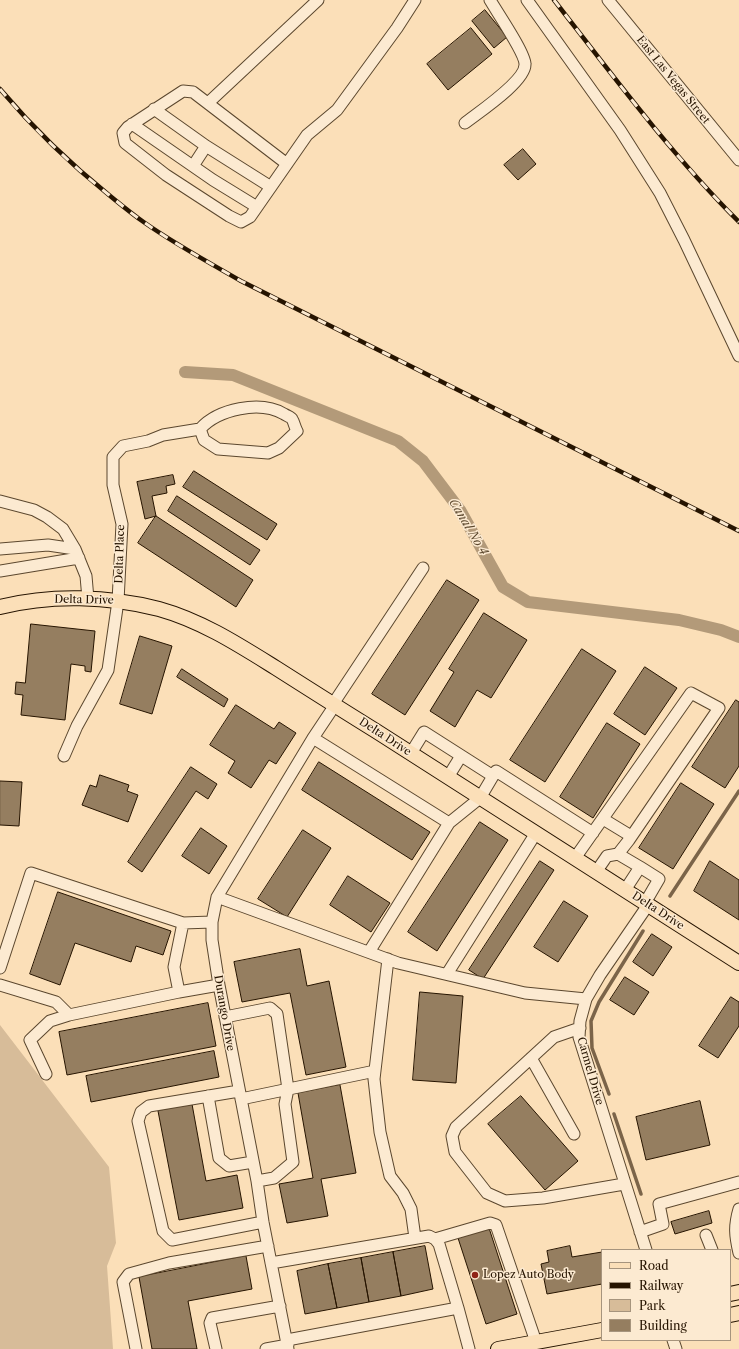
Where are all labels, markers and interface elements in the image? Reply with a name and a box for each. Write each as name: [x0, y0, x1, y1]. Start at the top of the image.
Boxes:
street label: East Las Vegas Street: [633, 33, 713, 127]
water label: Canal No 4: [446, 496, 490, 558]
street label: Delta Place: [112, 524, 128, 584]
street label: Delta Drive: [54, 593, 114, 607]
street label: Delta Drive: [356, 715, 414, 759]
street label: Delta Drive: [629, 889, 687, 933]
street label: Durango Drive: [211, 974, 237, 1052]
street label: Carmel Drive: [574, 1035, 606, 1107]
legend: [601, 1249, 731, 1341]
text: Road: [639, 1258, 669, 1273]
place label: Lopez Auto Body: [483, 1268, 574, 1282]
marker: Lopez Auto Body: [470, 1270, 480, 1280]
text: Railway: [639, 1278, 684, 1293]
text: Park: [639, 1298, 665, 1313]
text: Building: [639, 1318, 687, 1333]

